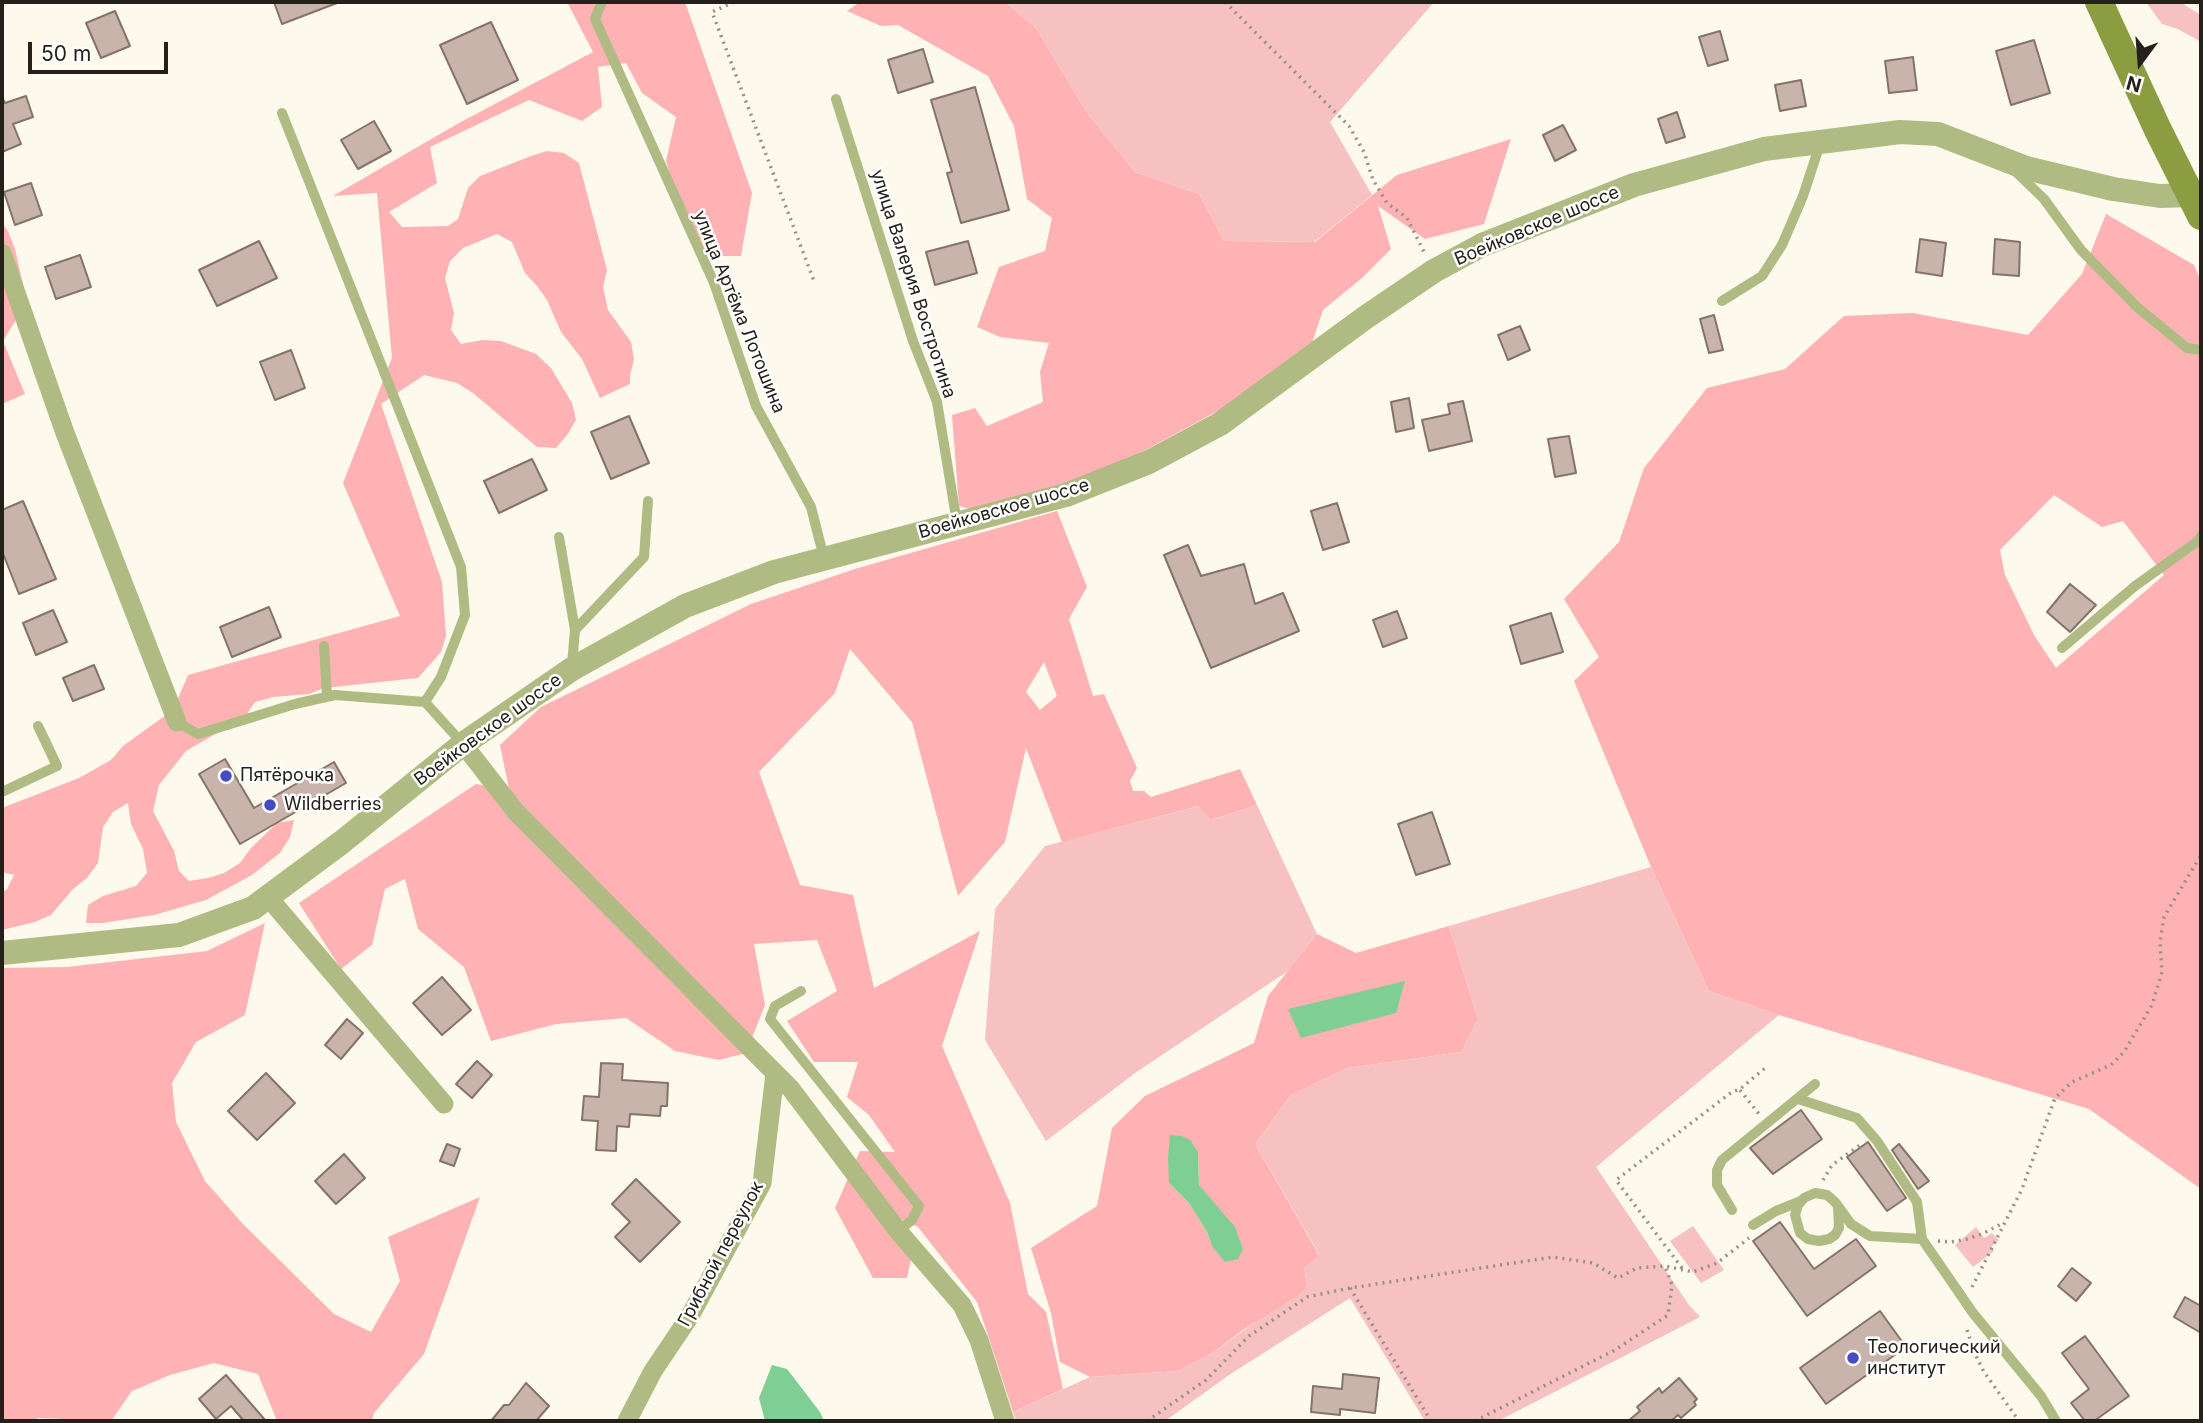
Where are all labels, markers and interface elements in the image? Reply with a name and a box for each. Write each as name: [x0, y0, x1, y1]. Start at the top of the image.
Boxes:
scale bar: [32, 28, 172, 72]
north arrow: [2105, 28, 2175, 98]
text: 50 m: [41, 41, 91, 66]
text: N: [2124, 71, 2144, 97]
street label: улица Валерия Востротина: [866, 167, 960, 401]
street label: Воейковское шоссе: [1451, 182, 1623, 270]
street label: улица Артёма Лотошина: [688, 208, 790, 416]
street label: Воейковское шоссе: [916, 474, 1092, 544]
street label: Воейковское шоссе: [410, 669, 566, 791]
place label: Пятёрочка: [240, 765, 334, 787]
marker: Пятёрочка: [218, 768, 234, 784]
place label: Wildberries: [284, 794, 381, 816]
marker: Wildberries: [262, 797, 278, 813]
street label: Грибной переулок: [674, 1178, 768, 1330]
place label: Теологический институт: [1867, 1337, 2001, 1380]
marker: Теологический институт: [1845, 1350, 1861, 1366]

